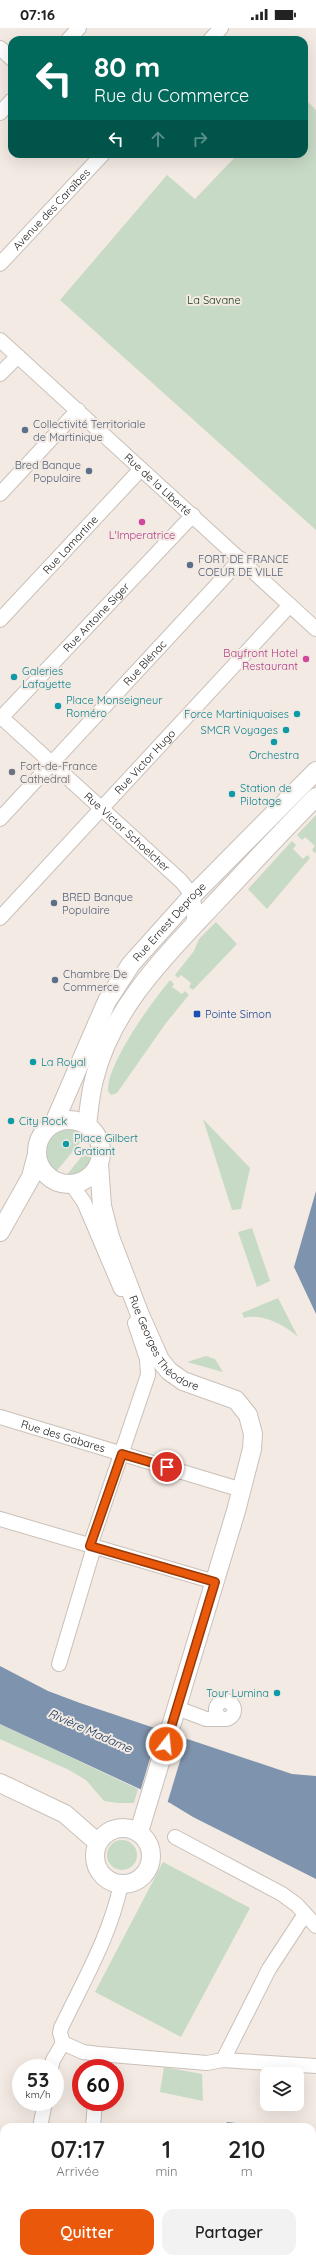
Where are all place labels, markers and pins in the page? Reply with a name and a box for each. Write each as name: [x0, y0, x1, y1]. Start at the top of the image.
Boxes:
place label: Collectivité Territoriale de Martinique: [33, 417, 145, 444]
marker: Collectivité Territoriale de Martinique: [20, 425, 30, 435]
place label: Bred Banque Populaire: [15, 458, 81, 485]
marker: Bred Banque Populaire: [84, 466, 94, 476]
marker: L'Imperatrice: [137, 517, 147, 527]
place label: L'Imperatrice: [109, 528, 175, 542]
place label: FORT DE FRANCE COEUR DE VILLE: [198, 552, 289, 579]
marker: FORT DE FRANCE COEUR DE VILLE: [185, 560, 195, 570]
place label: Bayfront Hotel Restaurant: [223, 646, 298, 673]
marker: Bayfront Hotel Restaurant: [301, 654, 311, 664]
place label: Galeries Lafayette: [22, 664, 71, 691]
marker: Galeries Lafayette: [9, 672, 19, 682]
place label: Place Monseigneur Roméro: [66, 693, 163, 720]
marker: Place Monseigneur Roméro: [53, 701, 63, 711]
place label: Force Martiniquaises: [184, 707, 289, 721]
marker: Force Martiniquaises: [292, 709, 302, 719]
place label: SMCR Voyages: [201, 723, 278, 737]
marker: SMCR Voyages: [281, 725, 291, 735]
marker: Orchestra: [269, 737, 279, 747]
place label: Orchestra: [249, 748, 299, 762]
place label: Fort-de-France Cathedral: [20, 759, 97, 786]
marker: Fort-de-France Cathedral: [7, 767, 17, 777]
place label: Station de Pilotage: [240, 781, 292, 808]
marker: Station de Pilotage: [227, 789, 237, 799]
place label: BRED Banque Populaire: [62, 890, 133, 917]
marker: BRED Banque Populaire: [49, 898, 59, 908]
place label: Chambre De Commerce: [63, 967, 127, 994]
marker: Chambre De Commerce: [50, 975, 60, 985]
place label: Pointe Simon: [205, 1007, 271, 1021]
marker: Pointe Simon: [192, 1009, 202, 1019]
place label: La Royal: [41, 1055, 86, 1069]
marker: La Royal: [28, 1057, 38, 1067]
place label: City Rock: [19, 1114, 67, 1128]
marker: City Rock: [6, 1116, 16, 1126]
place label: Place Gilbert Gratiant: [74, 1131, 138, 1158]
marker: Place Gilbert Gratiant: [61, 1139, 71, 1149]
pin: [150, 1450, 184, 1484]
place label: Tour Lumina: [206, 1686, 269, 1700]
marker: Tour Lumina: [272, 1688, 282, 1698]

